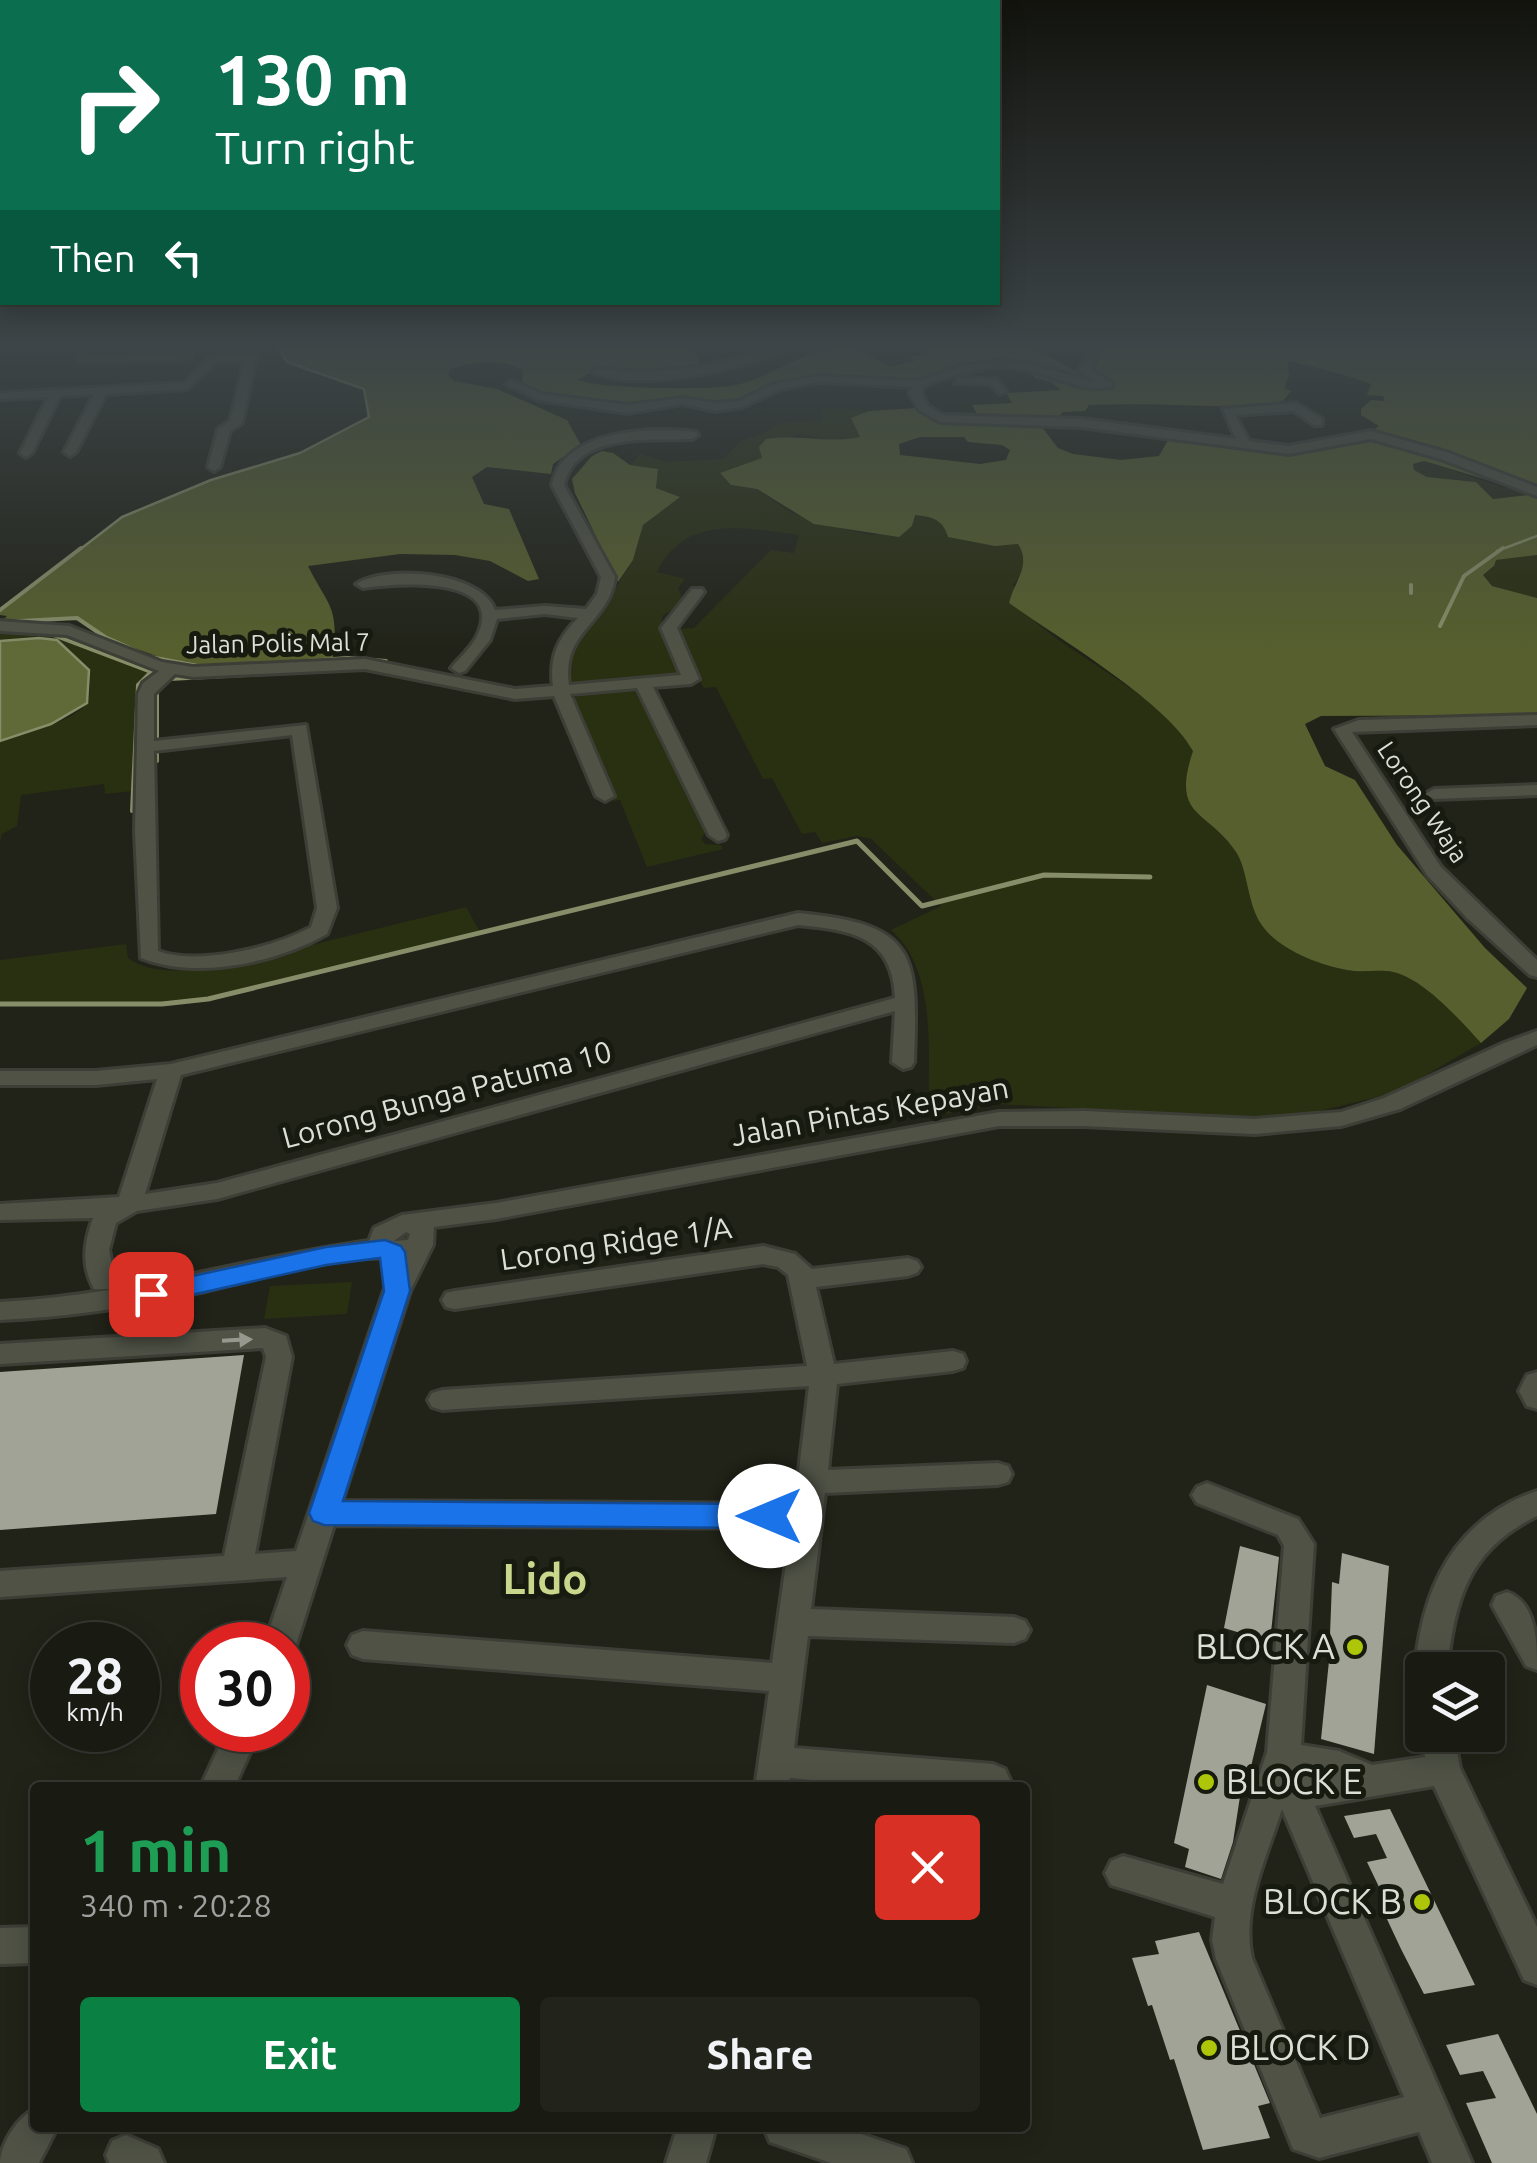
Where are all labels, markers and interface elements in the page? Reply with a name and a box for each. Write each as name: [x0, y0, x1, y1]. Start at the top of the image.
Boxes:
icon: right: [50, 40, 180, 170]
text: 130 m: [215, 40, 410, 118]
text: Turn right: [215, 122, 415, 173]
icon: left: [156, 230, 211, 285]
text: Then: [50, 237, 136, 279]
street label: Jalan Polis Mal 7: [186, 627, 370, 659]
street label: Lorong Waja: [1372, 736, 1474, 868]
street label: Lorong Bunga Patuma 10: [278, 1034, 615, 1154]
street label: Jalan Pintas Kepayan: [728, 1070, 1011, 1152]
street label: Lorong Ridge 1/A: [498, 1210, 734, 1276]
pin: [109, 1252, 194, 1337]
icon: arrive: [124, 1267, 179, 1322]
one-way arrow: [222, 1332, 254, 1348]
position arrow: [718, 1464, 822, 1568]
district label: Lido: [502, 1555, 588, 1602]
speed limit sign: 30: [180, 1622, 310, 1752]
place label: BLOCK A: [1195, 1626, 1335, 1666]
marker: BLOCK A: [1344, 1636, 1366, 1658]
text: 28: [67, 1647, 123, 1703]
map controls: [1405, 1652, 1505, 1752]
button: layers: [1405, 1652, 1505, 1752]
text: km/h: [66, 1698, 124, 1726]
place label: BLOCK E: [1226, 1761, 1363, 1801]
marker: BLOCK E: [1195, 1771, 1217, 1793]
button: close: [875, 1815, 980, 1920]
text: 1 min: [80, 1816, 232, 1883]
place label: BLOCK B: [1263, 1881, 1402, 1921]
text: 340 m · 20:28: [80, 1887, 272, 1923]
marker: BLOCK B: [1411, 1891, 1433, 1913]
button: Exit: [80, 1997, 520, 2112]
button: Share: [540, 1997, 980, 2112]
place label: BLOCK D: [1229, 2027, 1371, 2067]
marker: BLOCK D: [1198, 2037, 1220, 2059]

